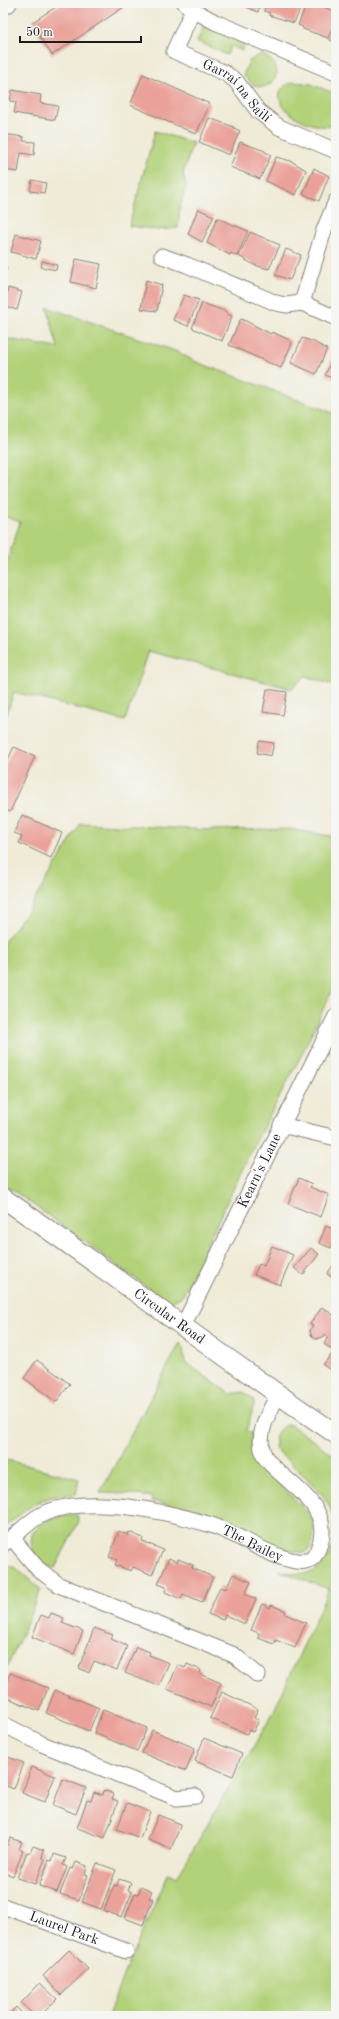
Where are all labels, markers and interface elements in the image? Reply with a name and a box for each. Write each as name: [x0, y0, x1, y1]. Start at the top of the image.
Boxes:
scale bar: [20, 18, 141, 44]
text: 50 m: [26, 26, 53, 39]
street label: Garraí na Sailí: [200, 57, 273, 125]
street label: Kearn's Lane: [235, 1131, 284, 1210]
street label: Circular Road: [131, 1286, 207, 1347]
street label: The Bailey: [220, 1523, 285, 1564]
street label: Laurel Park: [28, 1909, 101, 1947]

